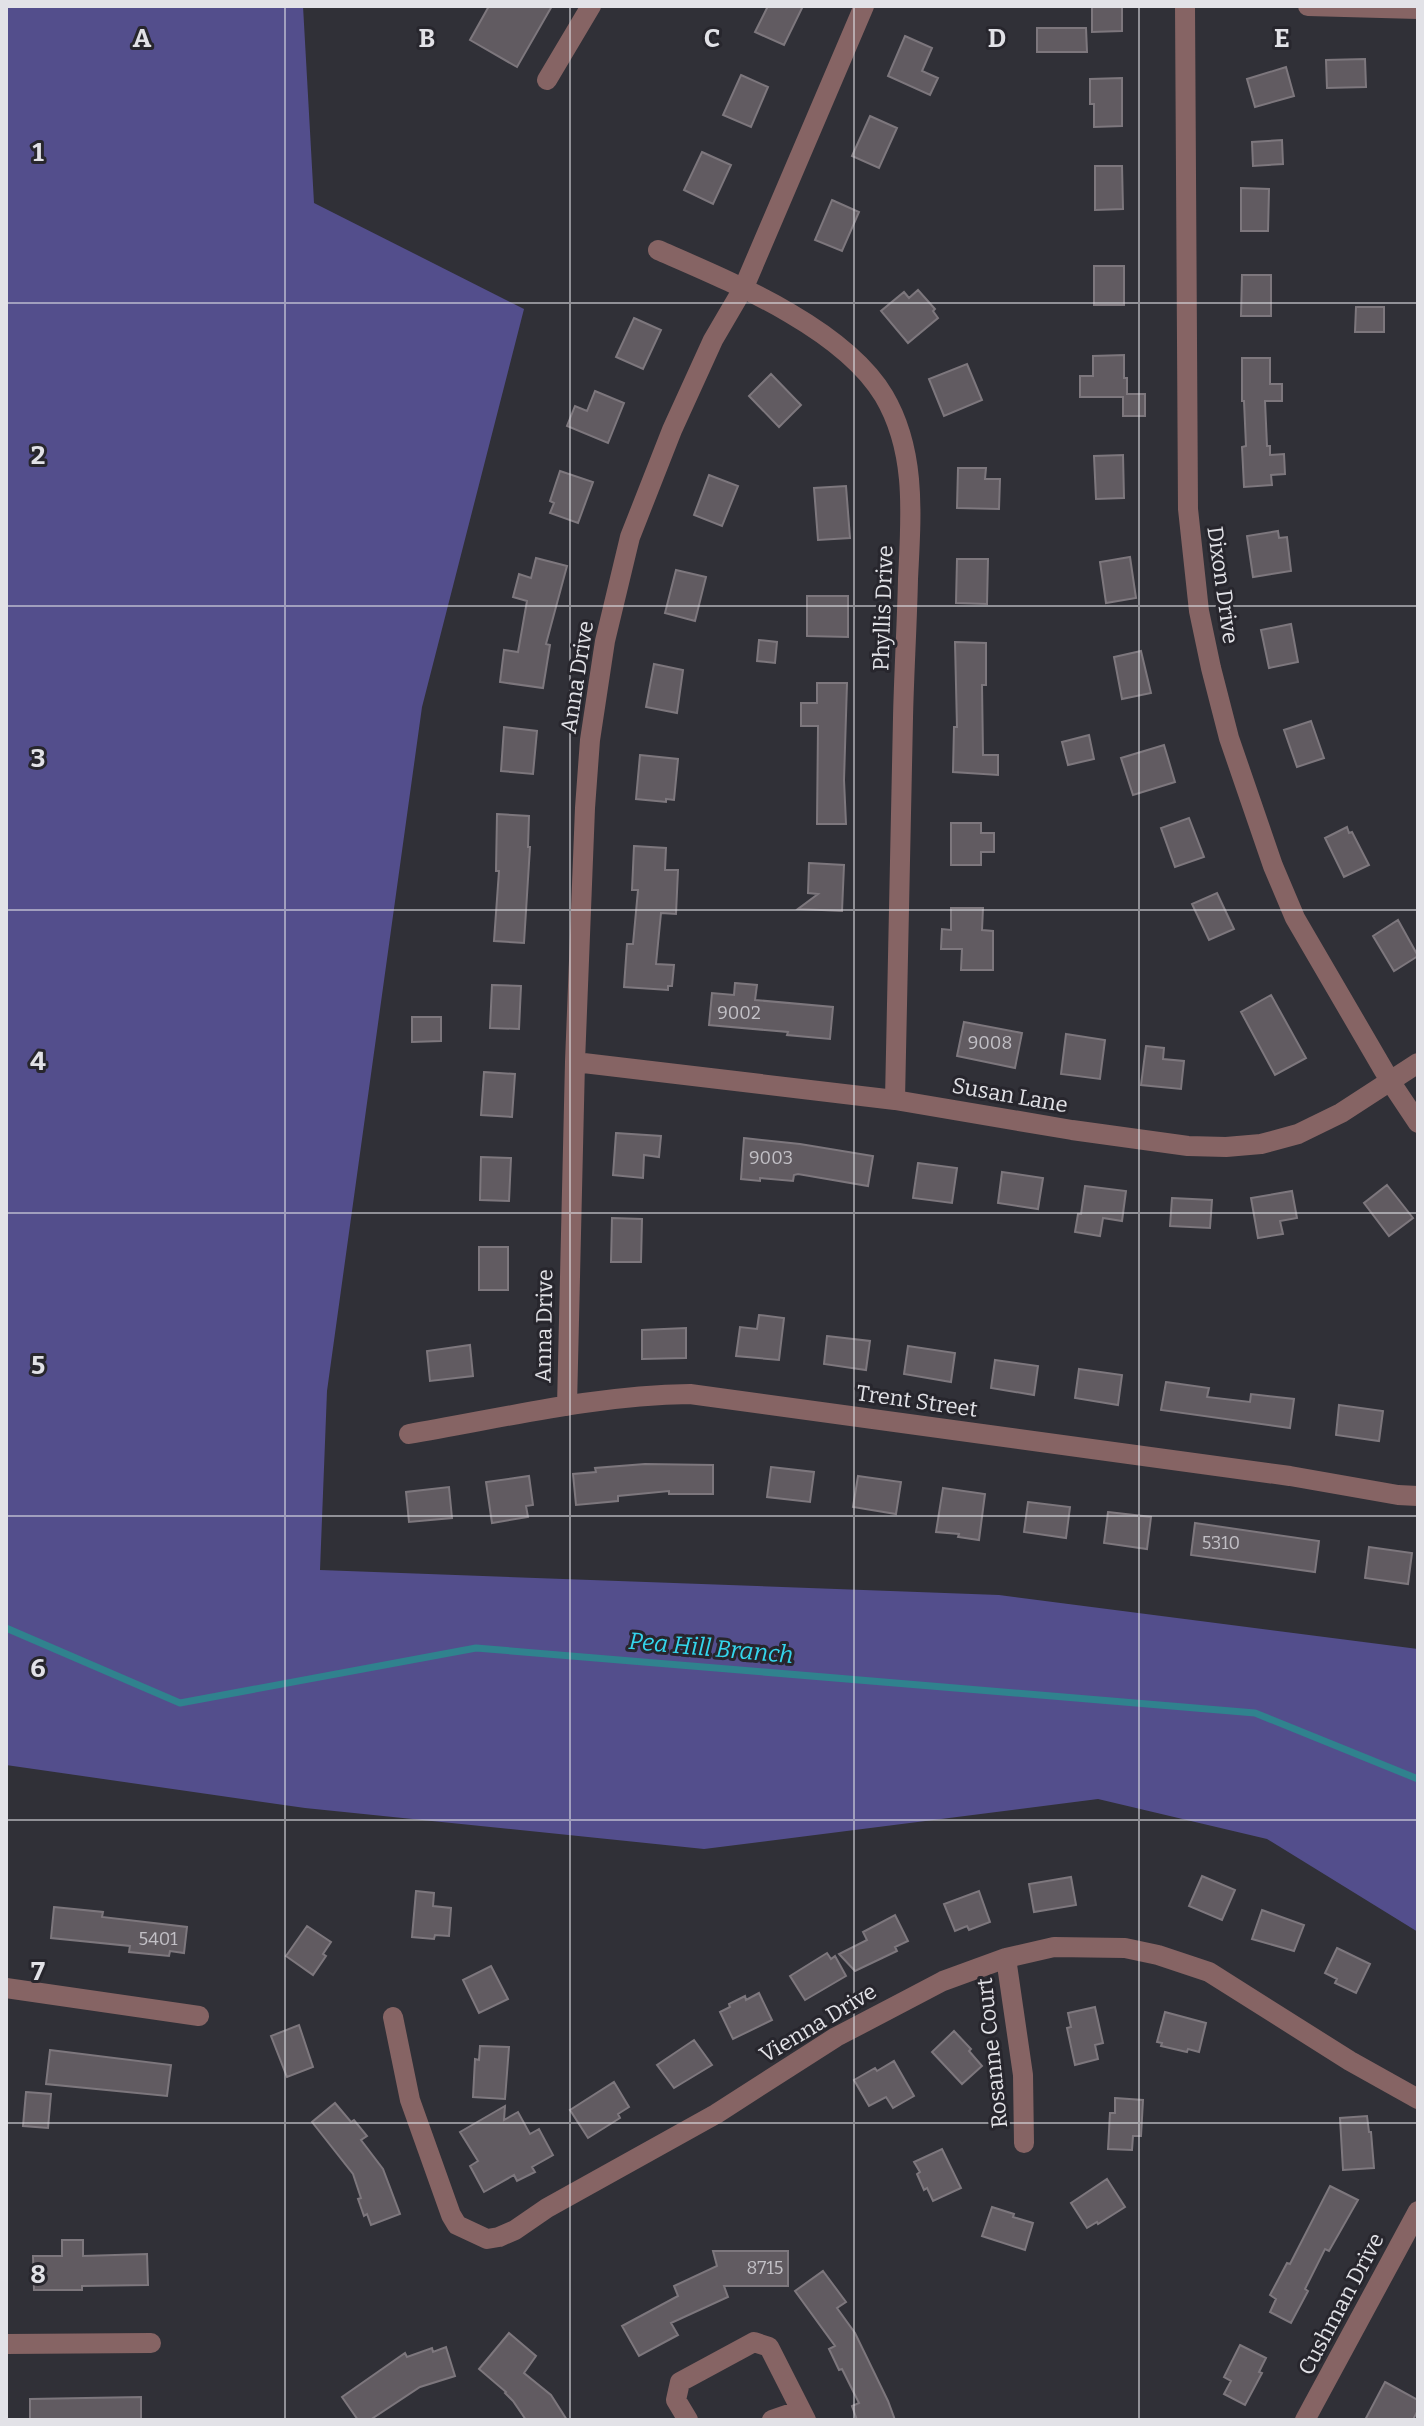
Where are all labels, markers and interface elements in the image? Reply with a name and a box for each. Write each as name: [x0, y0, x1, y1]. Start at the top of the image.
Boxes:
text: A: [133, 23, 152, 54]
text: B: [419, 23, 435, 54]
text: C: [704, 23, 720, 54]
text: D: [988, 23, 1006, 54]
text: E: [1274, 23, 1290, 54]
text: 1: [32, 137, 44, 168]
text: 2: [31, 440, 45, 471]
street label: Dixon Drive: [1201, 525, 1245, 645]
street label: Phyllis Drive: [867, 545, 899, 671]
street label: Anna Drive: [555, 619, 599, 735]
text: 3: [31, 743, 45, 774]
house number: 9002: [717, 1002, 761, 1024]
house number: 9008: [968, 1032, 1012, 1054]
text: 4: [30, 1046, 46, 1077]
street label: Susan Lane: [950, 1072, 1070, 1118]
house number: 9003: [749, 1147, 793, 1169]
street label: Anna Drive: [530, 1269, 558, 1383]
text: 5: [31, 1350, 45, 1381]
street label: Trent Street: [855, 1379, 979, 1423]
house number: 5310: [1202, 1532, 1240, 1554]
water label: Pea Hill Branch: [628, 1627, 794, 1669]
text: 6: [30, 1653, 46, 1684]
house number: 5401: [139, 1928, 178, 1950]
text: 7: [31, 1956, 45, 1987]
street label: Rosanne Court: [971, 1976, 1013, 2130]
street label: Vienna Drive: [755, 1978, 881, 2068]
street label: Cushman Drive: [1292, 2228, 1390, 2380]
house number: 8715: [747, 2257, 783, 2279]
text: 8: [30, 2259, 46, 2290]

